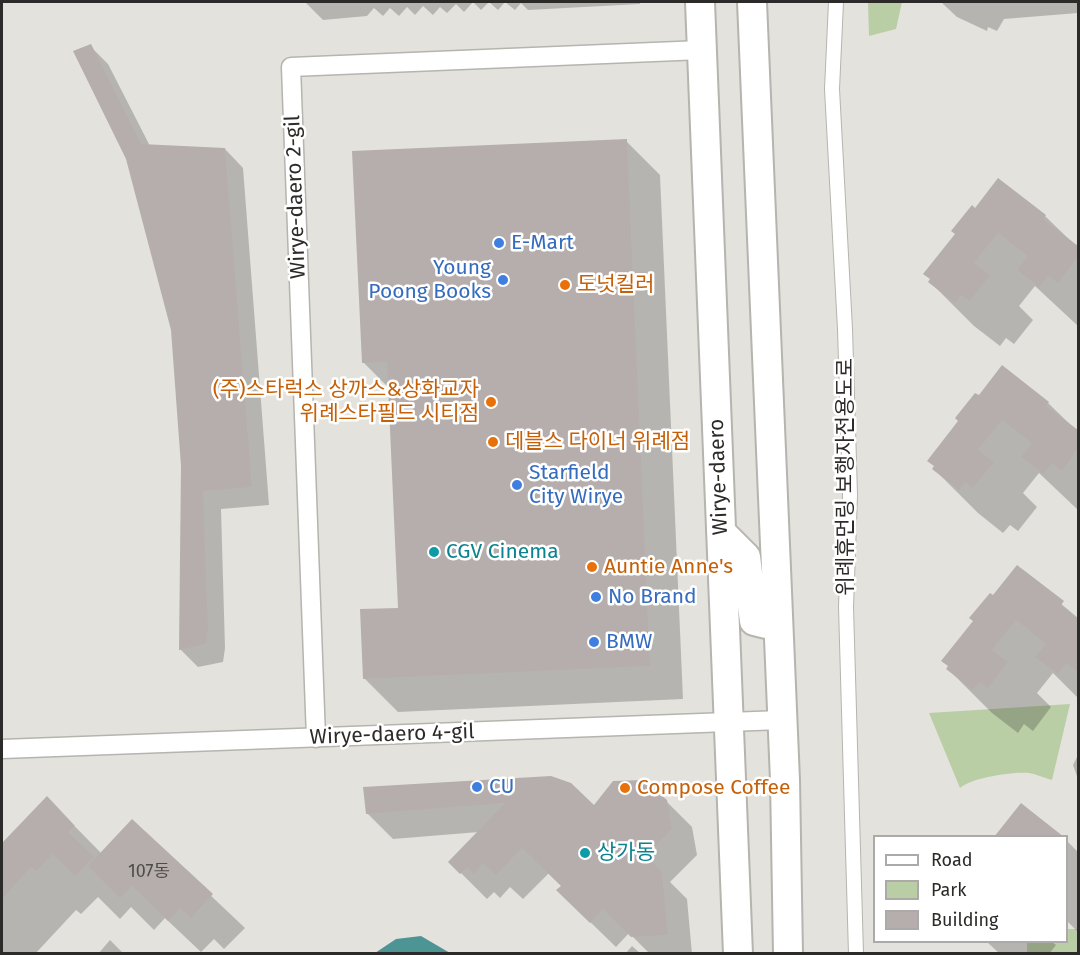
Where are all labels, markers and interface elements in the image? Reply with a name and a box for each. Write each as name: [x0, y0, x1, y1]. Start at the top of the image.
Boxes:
street label: Wirye-daero 2-gil: [281, 115, 311, 279]
place label: E-Mart: [511, 230, 574, 256]
marker: E-Mart: [492, 236, 506, 250]
place label: Young Poong Books: [368, 255, 491, 305]
place label: 도넛킬러: [577, 272, 654, 298]
marker: Young Poong Books: [496, 273, 510, 287]
marker: 도넛킬러: [558, 278, 572, 292]
street label: 위례휴먼링 보행자전용도로: [833, 358, 859, 596]
place label: (주)스타럭스 상까스&상화교자 위례스타필드 시티점: [213, 377, 479, 427]
marker: (주)스타럭스 상까스&상화교자 위례스타필드 시티점: [484, 395, 498, 409]
street label: Wirye-daero: [704, 418, 734, 536]
place label: 데블스 다이너 위례점: [505, 429, 690, 455]
marker: 데블스 다이너 위례점: [486, 435, 500, 449]
place label: Starfield City Wirye: [529, 460, 623, 510]
marker: Starfield City Wirye: [510, 478, 524, 492]
place label: CGV Cinema: [446, 539, 559, 565]
marker: CGV Cinema: [427, 545, 441, 559]
place label: Auntie Anne's: [604, 554, 733, 580]
marker: Auntie Anne's: [585, 560, 599, 574]
place label: No Brand: [608, 584, 697, 610]
marker: No Brand: [589, 590, 603, 604]
place label: BMW: [606, 629, 652, 655]
marker: BMW: [587, 635, 601, 649]
street label: Wirye-daero 4-gil: [309, 720, 475, 750]
place label: CU: [489, 774, 514, 800]
place label: Compose Coffee: [637, 775, 791, 801]
marker: CU: [470, 780, 484, 794]
marker: Compose Coffee: [618, 781, 632, 795]
legend: [873, 835, 1068, 943]
place label: 상가동: [597, 840, 655, 866]
marker: 상가동: [578, 846, 592, 860]
text: Road: [931, 849, 973, 871]
house number: 107동: [128, 861, 170, 883]
text: Park: [931, 879, 966, 901]
text: Building: [931, 909, 998, 931]

